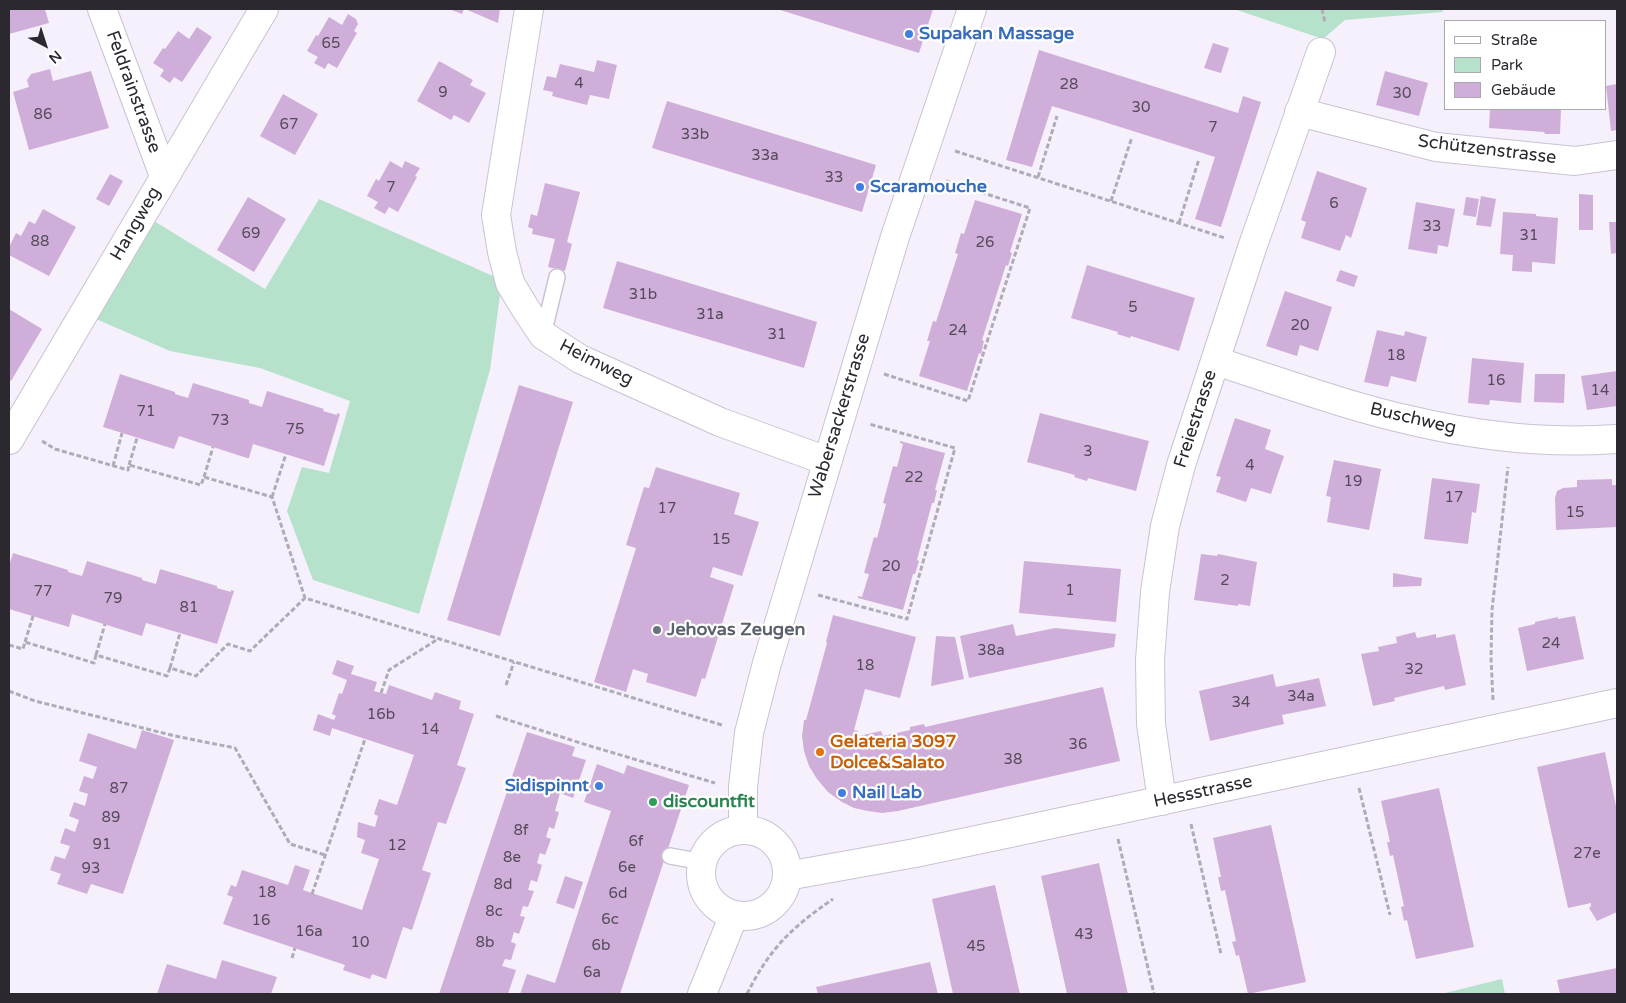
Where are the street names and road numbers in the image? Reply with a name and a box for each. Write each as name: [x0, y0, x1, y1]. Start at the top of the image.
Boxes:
street label: Feldrainstrasse: [101, 28, 165, 156]
street label: Schützenstrasse: [1416, 131, 1558, 169]
street label: Hangweg: [106, 183, 166, 265]
street label: Wabersackerstrasse: [805, 331, 875, 501]
street label: Heimweg: [555, 335, 637, 391]
street label: Freiestrasse: [1170, 367, 1222, 471]
street label: Buschweg: [1368, 399, 1458, 439]
street label: Hessstrasse: [1151, 771, 1255, 813]

